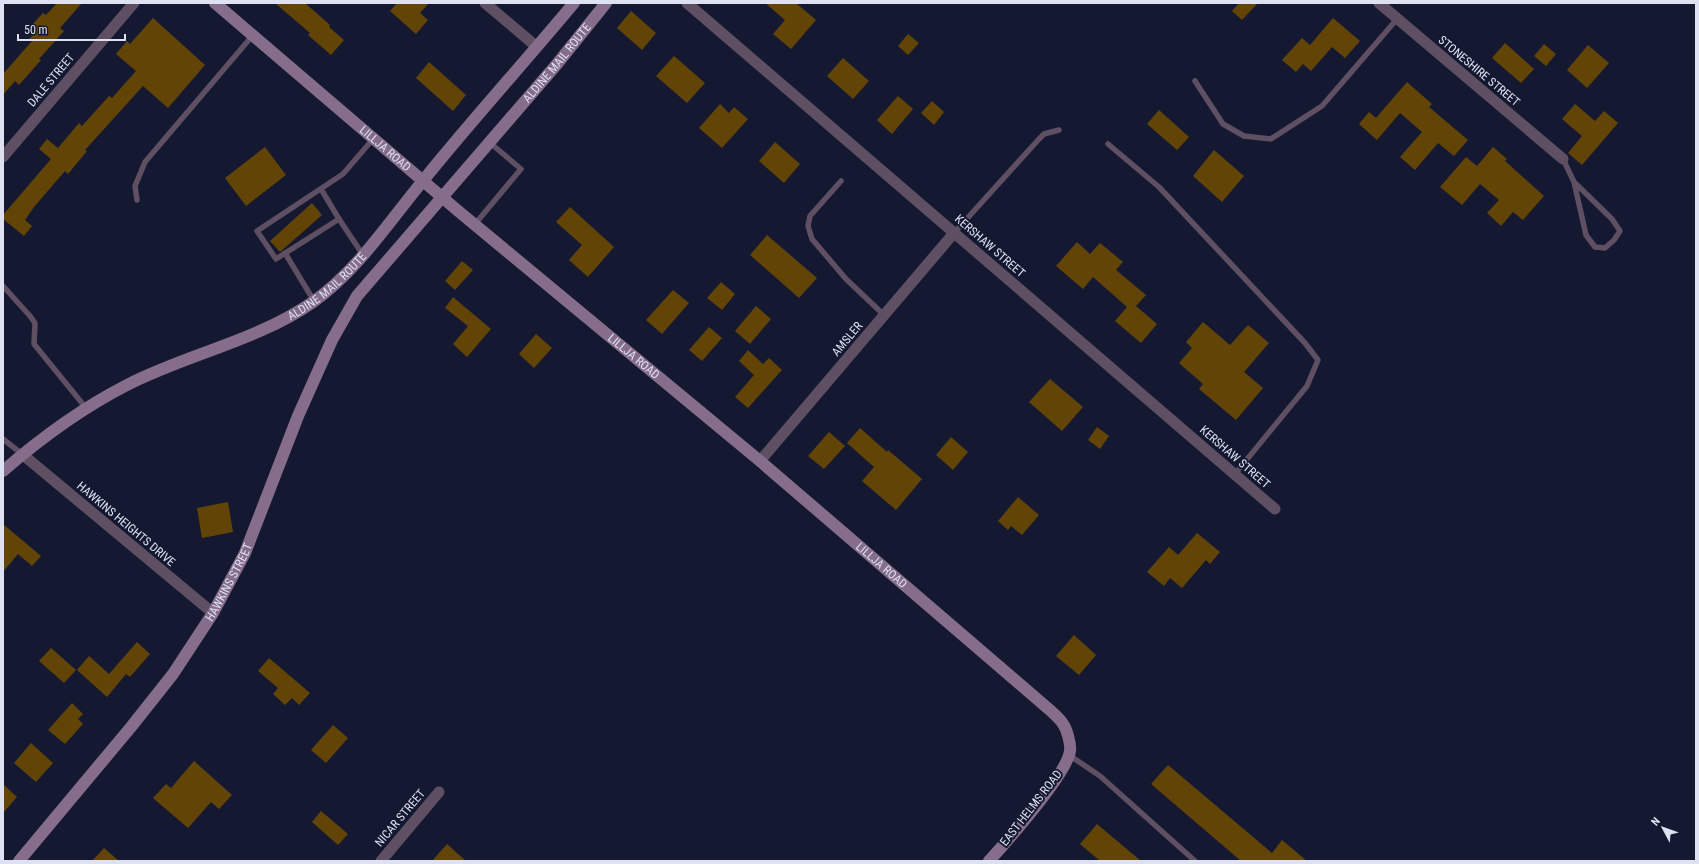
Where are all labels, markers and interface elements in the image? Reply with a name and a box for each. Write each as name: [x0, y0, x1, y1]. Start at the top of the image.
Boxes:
scale bar: [18, 16, 125, 42]
street label: ALDINE MAIL ROUTE: [520, 21, 594, 105]
text: 50 m: [24, 23, 48, 37]
street label: STONESHIRE STREET: [1436, 33, 1522, 109]
street label: DALE STREET: [25, 51, 77, 109]
street label: LILLJA ROAD: [357, 123, 414, 174]
street label: KERSHAW STREET: [952, 212, 1028, 280]
street label: ALDINE MAIL ROUTE: [285, 250, 369, 323]
street label: AMSLER: [829, 319, 866, 359]
street label: LILLJA ROAD: [605, 331, 663, 382]
street label: KERSHAW STREET: [1197, 423, 1273, 491]
street label: HAWKINS HEIGHTS DRIVE: [74, 479, 178, 569]
street label: LILLJA ROAD: [853, 540, 910, 591]
street label: HAWKINS STREET: [203, 541, 255, 624]
street label: EAST HELMS ROAD: [997, 767, 1065, 849]
street label: NICAR STREET: [372, 787, 428, 849]
north arrow: [1643, 808, 1683, 848]
text: N: [1649, 815, 1663, 829]

